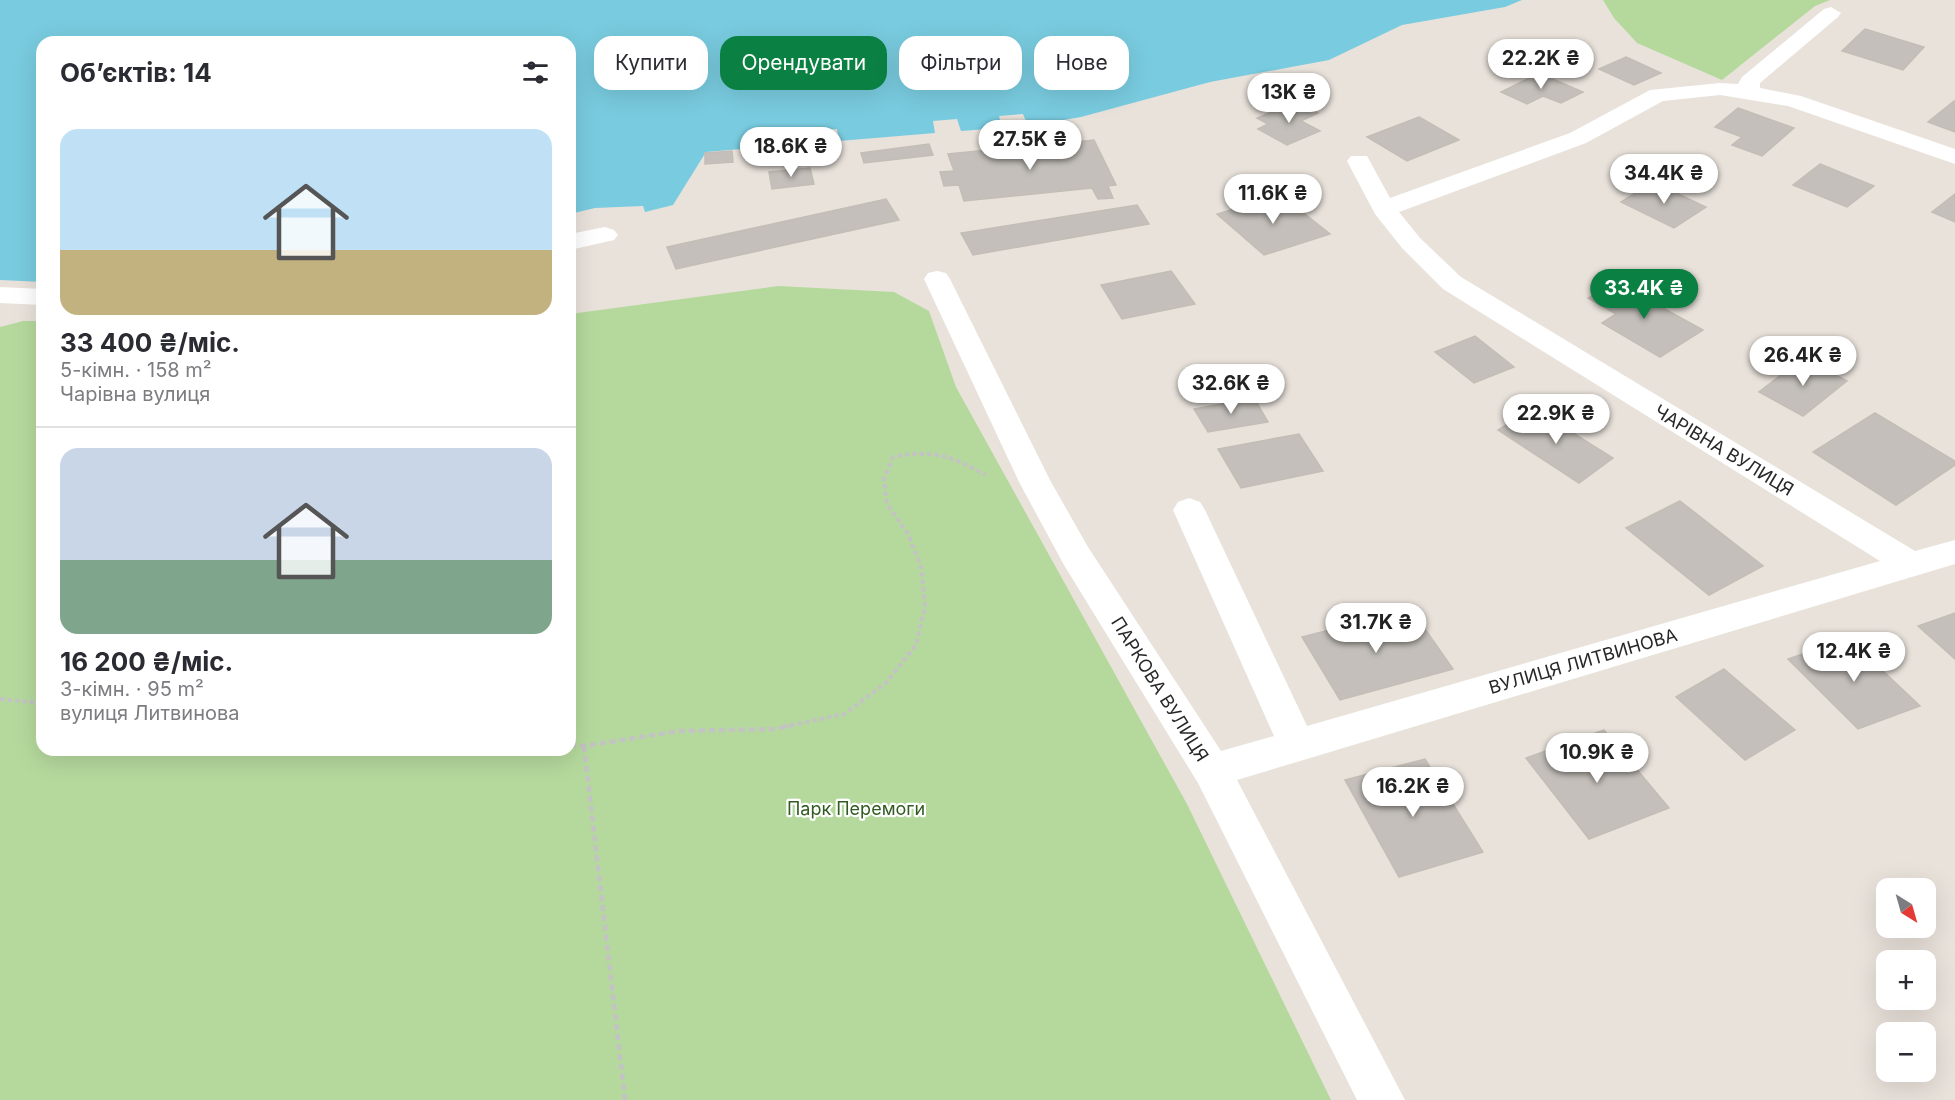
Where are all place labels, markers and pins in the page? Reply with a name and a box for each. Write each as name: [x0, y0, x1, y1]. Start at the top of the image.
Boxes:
pin: 22.2K ₴: [1486, 39, 1596, 90]
pin: 13K ₴: [1247, 73, 1331, 124]
pin: 27.5K ₴: [975, 120, 1085, 171]
pin: 18.6K ₴: [736, 127, 846, 178]
pin: 34.4K ₴: [1609, 154, 1719, 205]
pin: 11.6K ₴: [1218, 174, 1328, 225]
pin: 33.4K ₴: [1589, 269, 1699, 320]
pin: 26.4K ₴: [1748, 336, 1858, 387]
pin: 32.6K ₴: [1176, 364, 1286, 415]
pin: 22.9K ₴: [1501, 394, 1611, 445]
pin: 31.7K ₴: [1321, 603, 1431, 654]
pin: 12.4K ₴: [1799, 632, 1909, 683]
pin: 10.9K ₴: [1542, 733, 1652, 784]
pin: 16.2K ₴: [1358, 767, 1468, 818]

